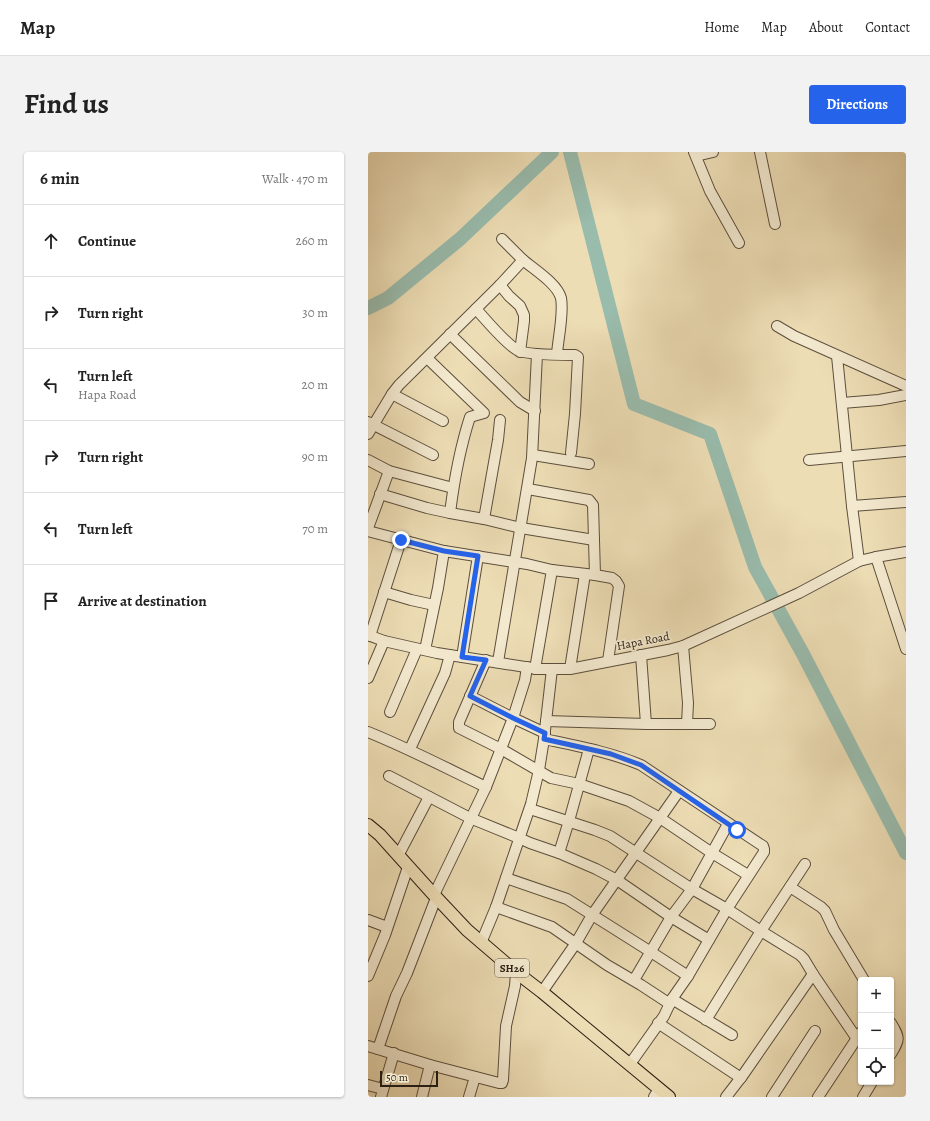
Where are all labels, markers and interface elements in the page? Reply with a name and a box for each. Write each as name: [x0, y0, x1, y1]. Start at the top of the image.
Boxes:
text: Map: [20, 15, 55, 41]
text: Home: [704, 18, 739, 37]
text: Map: [761, 18, 787, 37]
text: About: [809, 18, 843, 37]
text: Contact: [865, 18, 910, 37]
text: Find us: [24, 85, 109, 123]
button: Directions: [809, 85, 906, 124]
text: 6 min: [40, 167, 80, 190]
text: Walk · 470 m: [262, 170, 328, 187]
icon: ahead: [40, 230, 62, 252]
text: Continue: [78, 231, 136, 251]
text: 260 m: [295, 232, 328, 249]
icon: right: [40, 302, 62, 324]
text: Turn right: [78, 303, 143, 323]
text: 30 m: [302, 304, 328, 321]
text: Turn left: [78, 366, 133, 386]
icon: left: [40, 374, 62, 396]
text: 20 m: [302, 376, 328, 393]
text: Hapa Road: [78, 386, 136, 403]
icon: right: [40, 446, 62, 468]
text: Turn right: [78, 447, 143, 467]
text: 90 m: [302, 448, 328, 465]
icon: left: [40, 518, 62, 540]
text: Turn left: [78, 519, 133, 539]
text: 70 m: [302, 520, 328, 537]
route end: [392, 531, 410, 549]
icon: arrive: [40, 590, 62, 612]
text: Arrive at destination: [78, 591, 207, 611]
street label: Hapa Road: [615, 628, 671, 654]
route start: [728, 821, 746, 839]
road number: SH26: [495, 959, 529, 977]
map controls: [858, 977, 894, 1085]
button: +: [858, 977, 894, 1013]
button: −: [858, 1013, 894, 1049]
button: locate: [858, 1049, 894, 1085]
scale bar: [380, 1069, 438, 1088]
text: 50 m: [386, 1070, 408, 1085]

